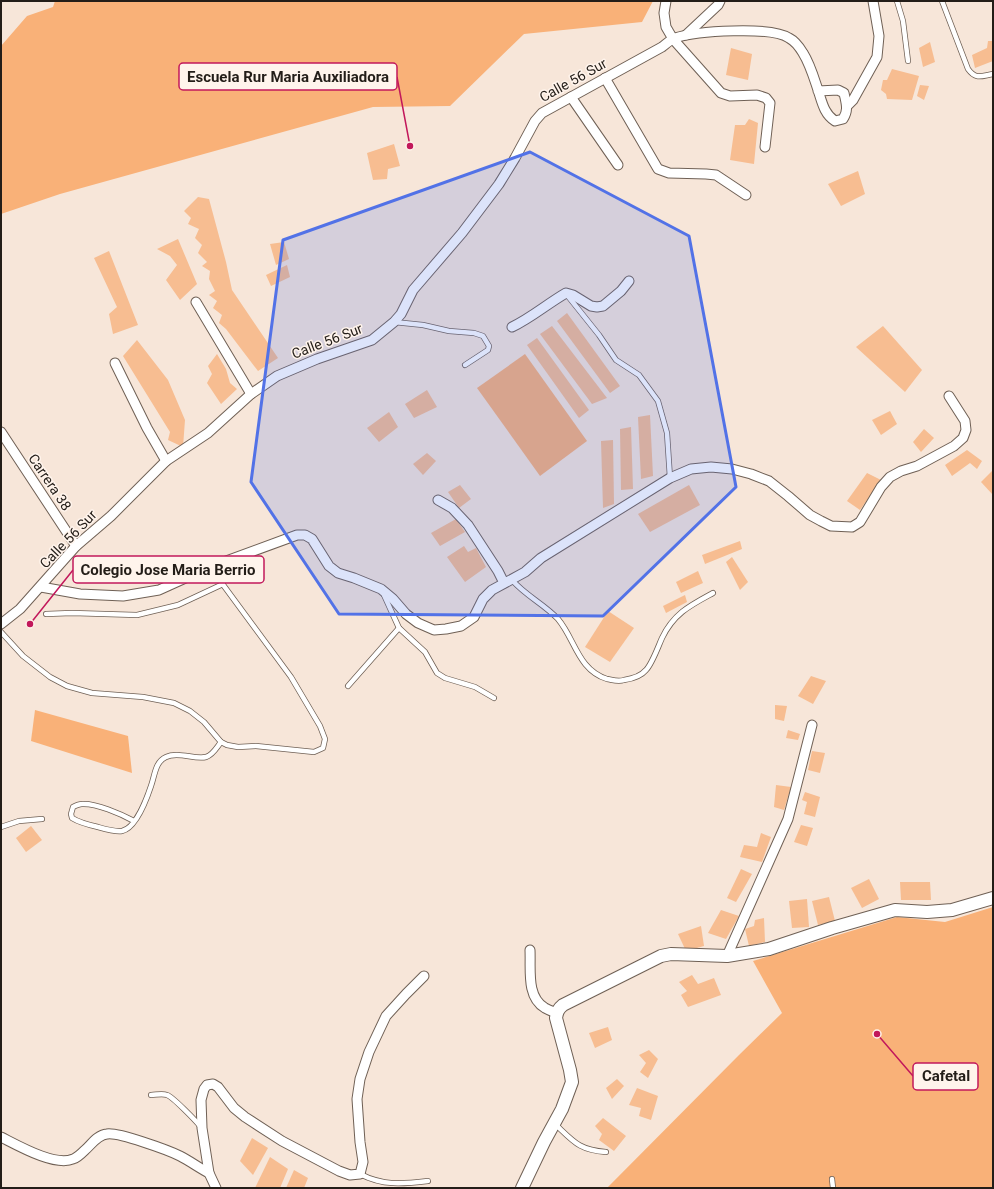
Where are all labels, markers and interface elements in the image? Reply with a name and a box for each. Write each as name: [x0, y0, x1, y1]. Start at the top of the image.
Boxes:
street label: Calle 56 Sur: [537, 55, 610, 105]
callout: Escuela Rur Maria Auxiliadora: [179, 63, 397, 90]
text: Escuela Rur Maria Auxiliadora: [187, 68, 389, 86]
street label: Calle 56 Sur: [289, 320, 365, 362]
street label: Carrera 38: [25, 451, 75, 513]
street label: Calle 56 Sur: [36, 506, 100, 571]
callout: Colegio Jose Maria Berrio: [73, 556, 264, 583]
text: Colegio Jose Maria Berrio: [81, 561, 255, 579]
callout: Cafetal: [913, 1063, 978, 1090]
text: Cafetal: [922, 1067, 970, 1085]

